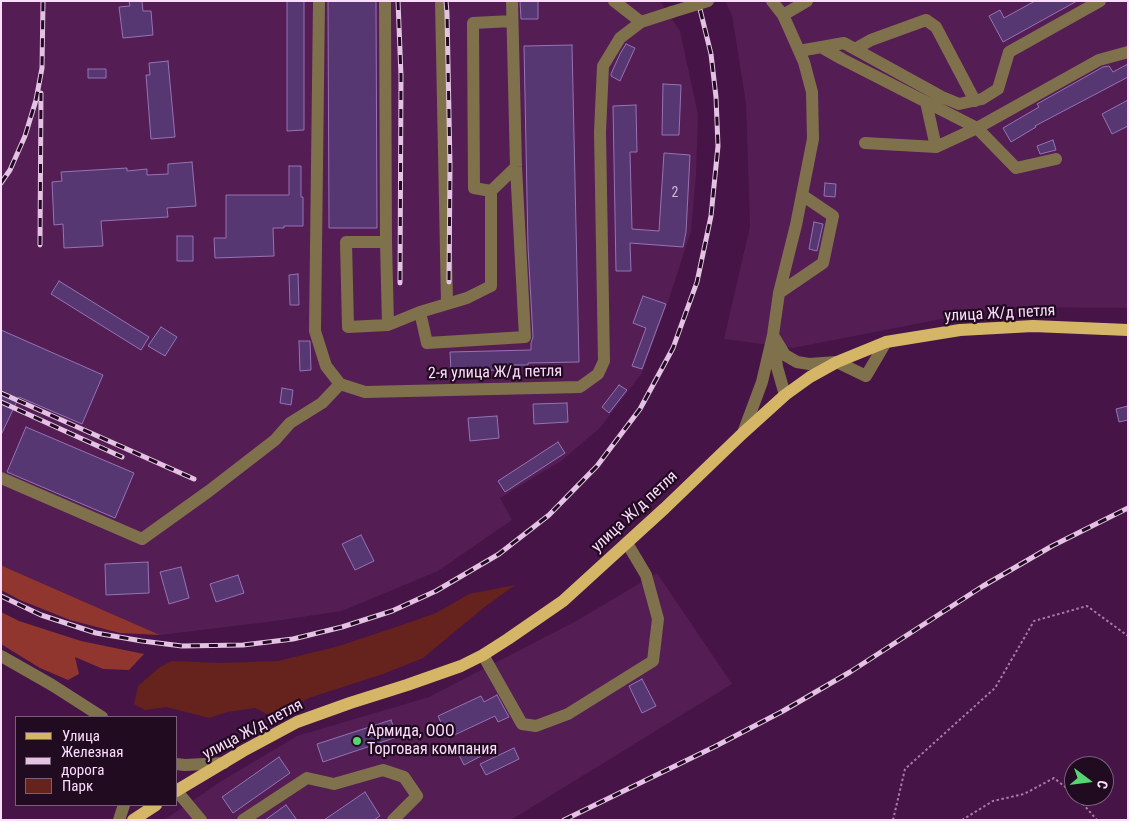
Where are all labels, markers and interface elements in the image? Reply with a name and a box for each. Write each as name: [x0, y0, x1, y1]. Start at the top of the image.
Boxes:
house number: 2: [672, 185, 678, 201]
street label: улица Ж/д петля: [944, 302, 1056, 326]
street label: 2-я улица Ж/д петля: [428, 362, 562, 384]
street label: улица Ж/д петля: [588, 467, 682, 557]
street label: улица Ж/д петля: [200, 696, 306, 764]
legend: [15, 716, 178, 806]
place label: Армида, ООО Торговая компания: [367, 722, 497, 760]
text: Улица: [62, 727, 100, 745]
marker: Армида, ООО Торговая компания: [351, 735, 363, 747]
text: Железная дорога: [61, 743, 123, 779]
north arrow: [1064, 756, 1114, 806]
text: Парк: [62, 777, 93, 795]
text: С: [1094, 779, 1111, 791]

